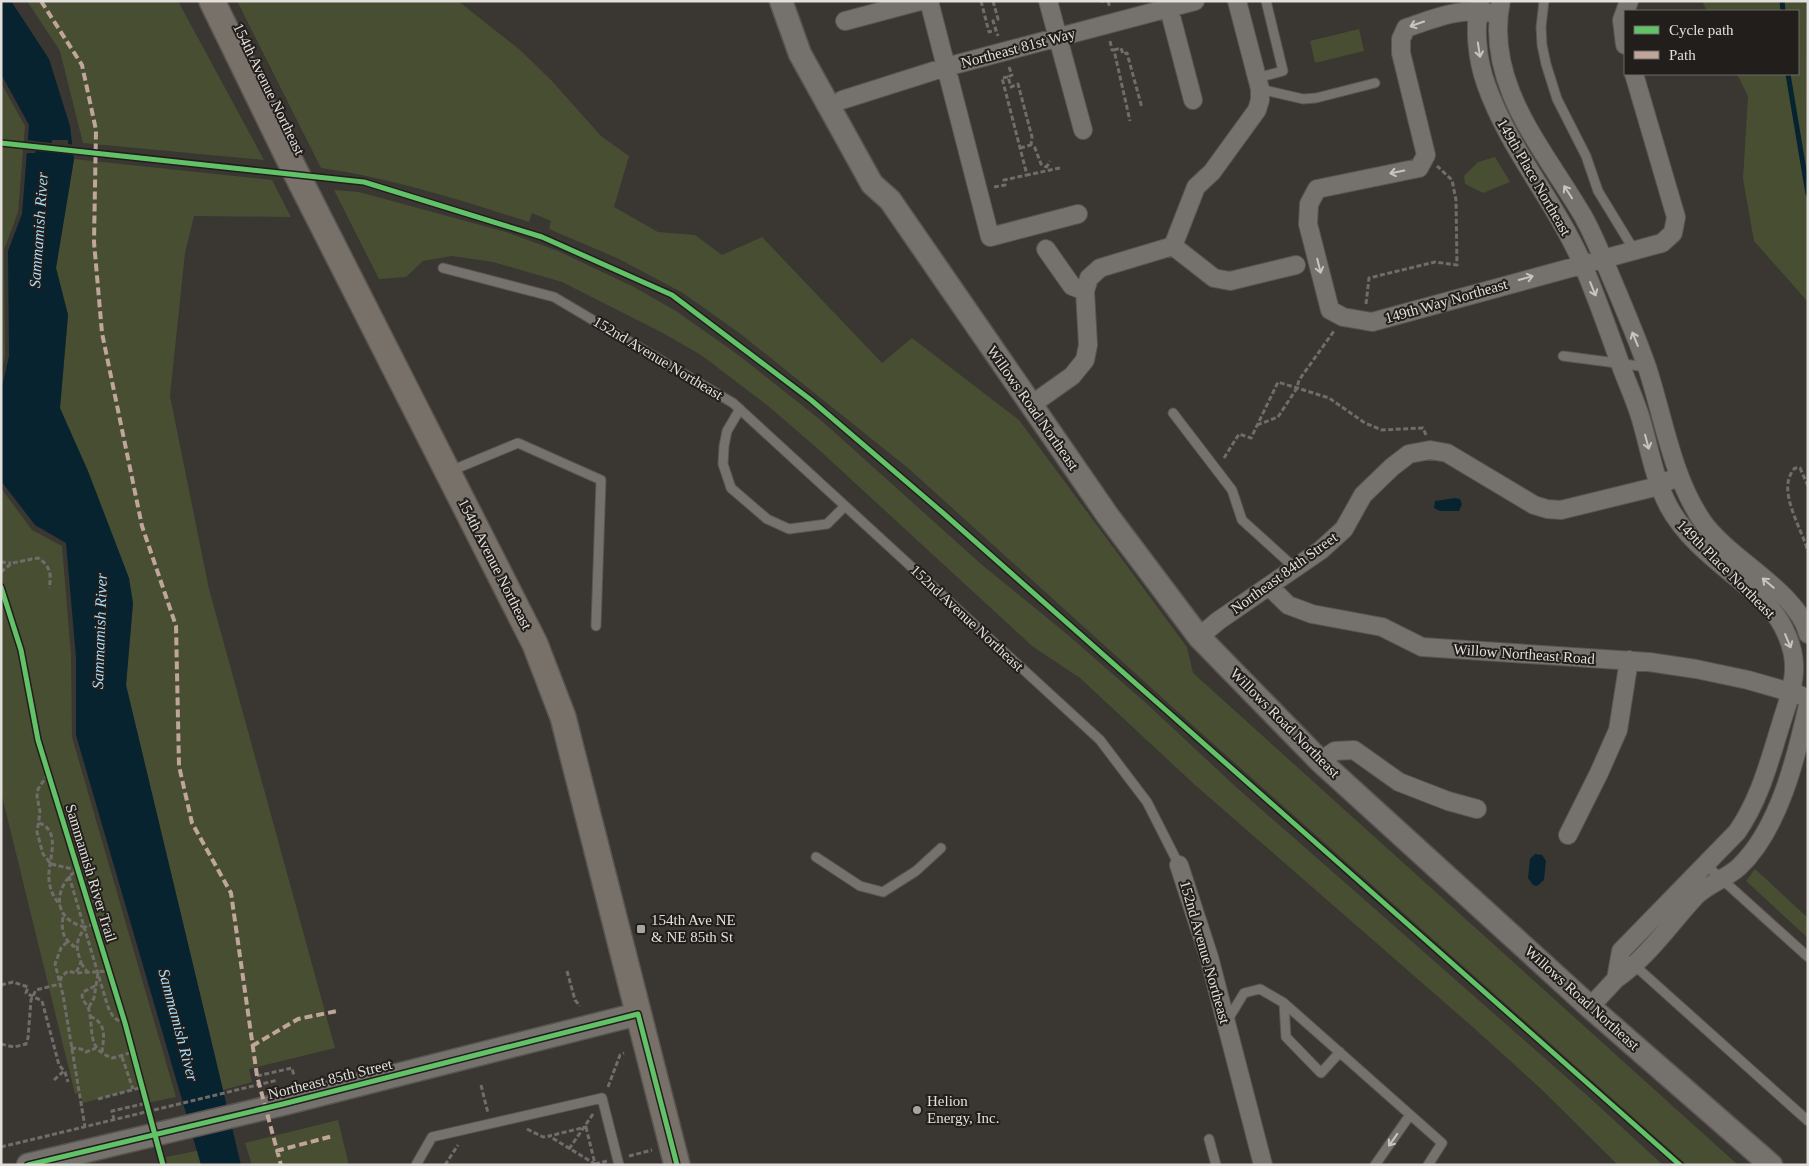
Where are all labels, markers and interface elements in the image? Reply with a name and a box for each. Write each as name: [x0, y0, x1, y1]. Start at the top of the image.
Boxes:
legend: [1624, 10, 1799, 75]
street label: 154th Avenue Northeast: [230, 20, 308, 158]
one-way arrow: [1410, 20, 1426, 30]
text: Cycle path: [1669, 22, 1734, 38]
street label: Northeast 81st Way: [959, 25, 1077, 71]
one-way arrow: [1474, 41, 1484, 57]
text: Path: [1669, 47, 1696, 63]
street label: 149th Place Northeast: [1494, 116, 1574, 239]
one-way arrow: [1389, 168, 1405, 178]
water label: Sammamish River: [26, 171, 51, 288]
one-way arrow: [1563, 185, 1573, 199]
one-way arrow: [1315, 258, 1324, 274]
one-way arrow: [1518, 273, 1534, 283]
street label: 149th Way Northeast: [1383, 276, 1510, 326]
one-way arrow: [1589, 281, 1598, 296]
street label: 152nd Avenue Northeast: [590, 313, 726, 403]
one-way arrow: [1630, 332, 1640, 347]
street label: Willows Road Northeast: [984, 343, 1082, 474]
one-way arrow: [1643, 434, 1652, 450]
street label: 154th Avenue Northeast: [455, 496, 535, 633]
street label: 149th Place Northeast: [1674, 517, 1779, 622]
street label: Northeast 84th Street: [1228, 529, 1341, 617]
street label: 152nd Avenue Northeast: [907, 562, 1027, 675]
water label: Sammamish River: [89, 572, 110, 689]
one-way arrow: [1761, 577, 1774, 589]
one-way arrow: [1784, 633, 1794, 648]
street label: Willow Northeast Road: [1453, 641, 1596, 667]
street label: Willows Road Northeast: [1227, 665, 1343, 781]
street label: Sammamish River Trail: [62, 802, 120, 944]
street label: 152nd Avenue Northeast: [1177, 879, 1233, 1026]
place label: 154th Ave NE & NE 85th St: [651, 912, 736, 945]
marker: 154th Ave NE & NE 85th St: [635, 923, 647, 935]
street label: Willows Road Northeast: [1522, 943, 1643, 1054]
water label: Sammamish River: [155, 967, 202, 1084]
street label: Northeast 85th Street: [266, 1056, 395, 1102]
place label: Helion Energy, Inc.: [927, 1093, 999, 1126]
marker: Helion Energy, Inc.: [911, 1104, 923, 1116]
one-way arrow: [1388, 1133, 1398, 1147]

